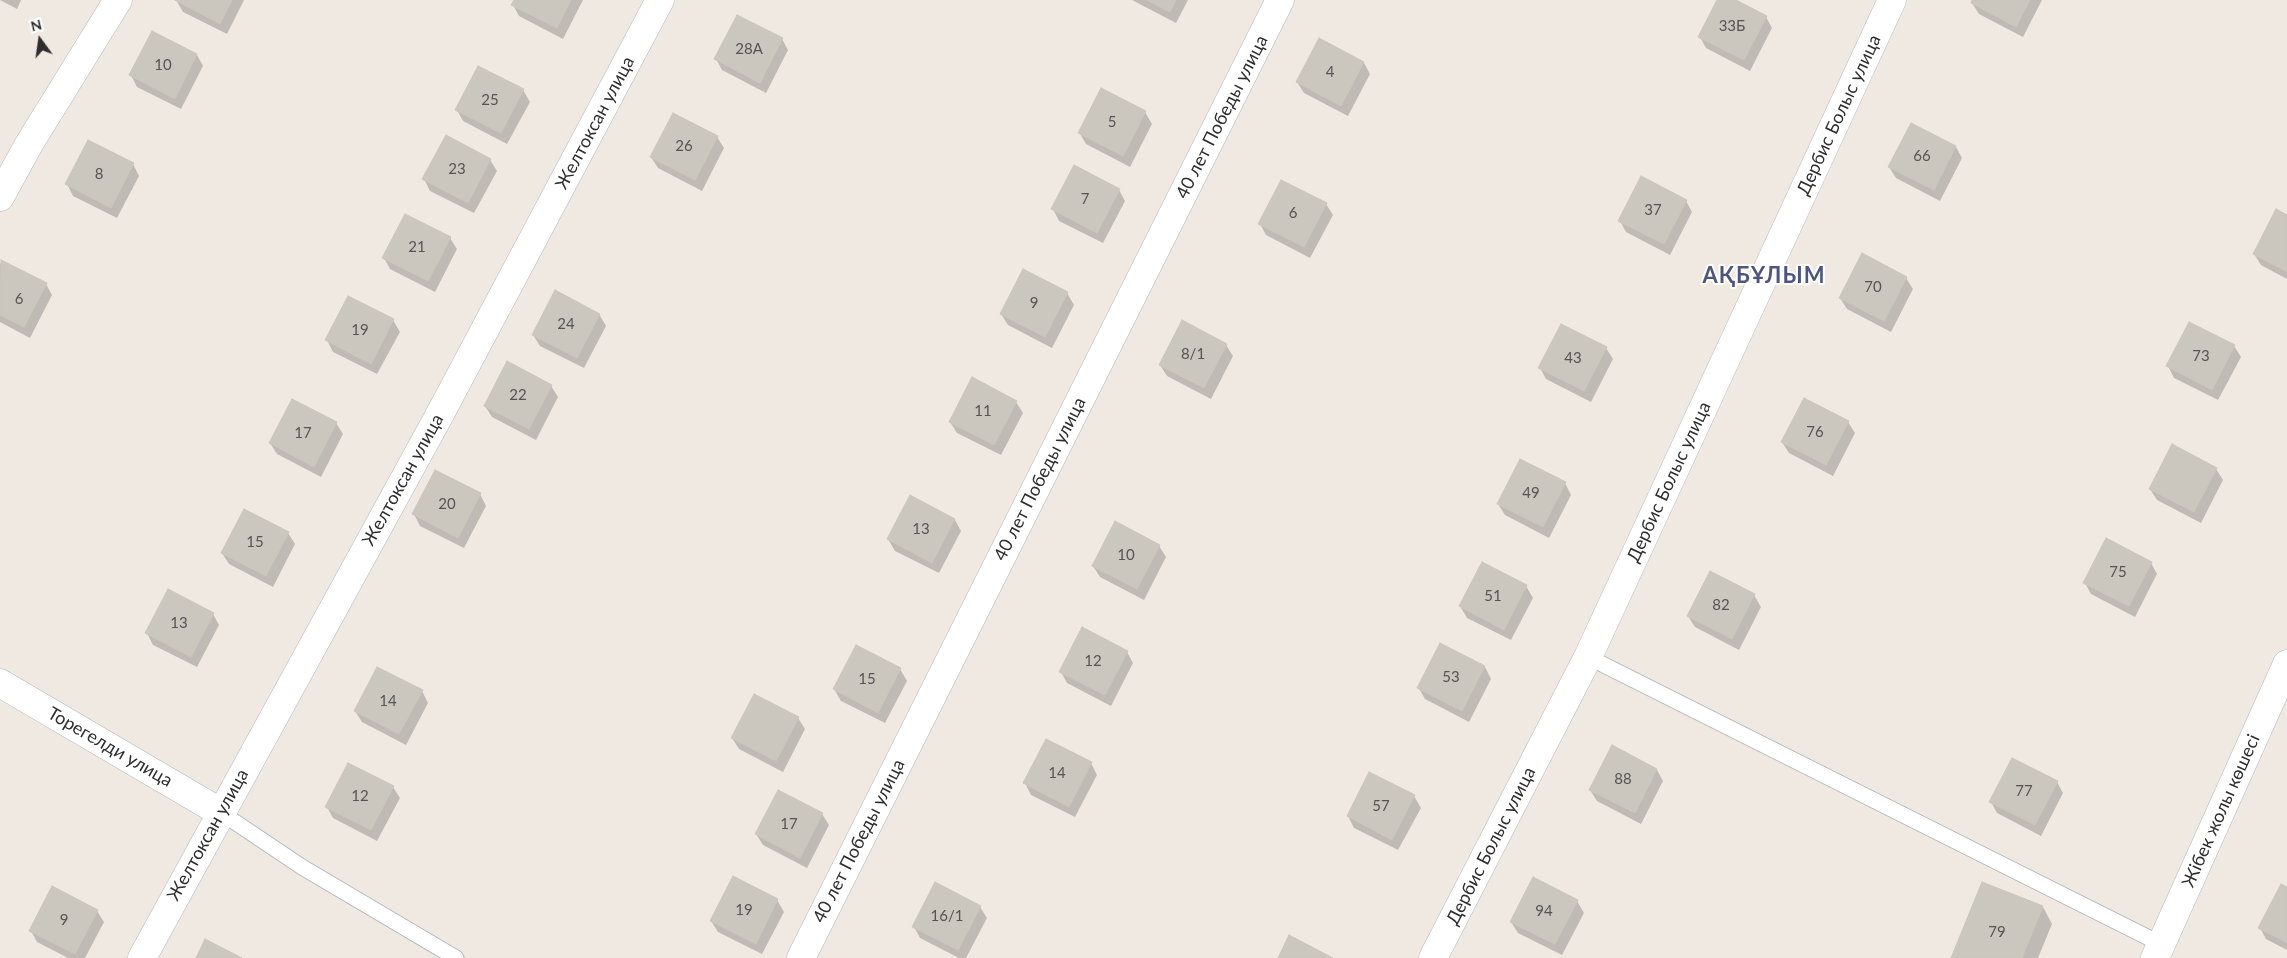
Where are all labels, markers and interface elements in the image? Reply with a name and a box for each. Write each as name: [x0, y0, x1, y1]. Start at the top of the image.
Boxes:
north arrow: [15, 15, 65, 65]
text: N: [29, 15, 44, 35]
house number: 33Б: [1719, 17, 1745, 35]
street label: Дербис Болыс улица: [1792, 31, 1886, 199]
street label: 40 лет Победы улица: [1171, 32, 1273, 202]
house number: 28А: [735, 40, 763, 58]
street label: Желтоксан улица: [551, 53, 639, 193]
house number: 10: [154, 56, 172, 74]
house number: 4: [1326, 63, 1334, 81]
house number: 25: [481, 91, 499, 109]
house number: 5: [1108, 113, 1116, 131]
house number: 26: [675, 137, 693, 155]
house number: 66: [1913, 147, 1931, 165]
house number: 23: [448, 160, 466, 178]
house number: 8: [95, 165, 103, 183]
house number: 7: [1081, 190, 1089, 208]
house number: 37: [1644, 201, 1662, 219]
house number: 6: [1289, 204, 1297, 222]
house number: 21: [408, 238, 426, 256]
district label: АҚБҰЛЫМ: [1702, 263, 1826, 289]
house number: 70: [1864, 278, 1882, 296]
house number: 6: [15, 290, 23, 308]
house number: 9: [1030, 294, 1038, 312]
house number: 24: [557, 315, 575, 333]
house number: 19: [351, 321, 369, 339]
house number: 8/1: [1181, 345, 1205, 363]
house number: 73: [2192, 347, 2210, 365]
house number: 43: [1564, 349, 1582, 367]
house number: 22: [509, 386, 527, 404]
street label: 40 лет Победы улица: [989, 394, 1091, 564]
street label: Дербис Болыс улица: [1622, 398, 1716, 566]
house number: 11: [974, 402, 992, 420]
street label: Желтоксан улица: [358, 410, 448, 550]
house number: 76: [1806, 423, 1824, 441]
house number: 17: [294, 424, 312, 442]
house number: 49: [1522, 484, 1540, 502]
house number: 20: [438, 495, 456, 513]
house number: 13: [912, 520, 930, 538]
house number: 15: [246, 533, 264, 551]
house number: 10: [1117, 546, 1135, 564]
house number: 75: [2109, 563, 2127, 581]
house number: 51: [1484, 587, 1502, 605]
house number: 82: [1712, 596, 1730, 614]
house number: 13: [170, 614, 188, 632]
house number: 12: [1084, 652, 1102, 670]
house number: 53: [1442, 668, 1460, 686]
house number: 15: [858, 670, 876, 688]
house number: 14: [379, 692, 397, 710]
street label: Торегелди улица: [44, 703, 176, 791]
street label: Жібек жолы көшесі: [2178, 731, 2264, 891]
street label: 40 лет Победы улица: [808, 756, 910, 926]
street label: Дербис Болыс улица: [1442, 763, 1540, 929]
house number: 14: [1048, 764, 1066, 782]
street label: Желтоксан улица: [163, 765, 253, 905]
house number: 88: [1614, 770, 1632, 788]
house number: 77: [2015, 782, 2033, 800]
house number: 12: [351, 787, 369, 805]
house number: 57: [1372, 797, 1390, 815]
house number: 17: [780, 815, 798, 833]
house number: 19: [735, 901, 753, 919]
house number: 94: [1535, 902, 1553, 920]
house number: 16/1: [931, 907, 963, 925]
house number: 9: [60, 911, 68, 929]
house number: 79: [1988, 923, 2006, 941]

